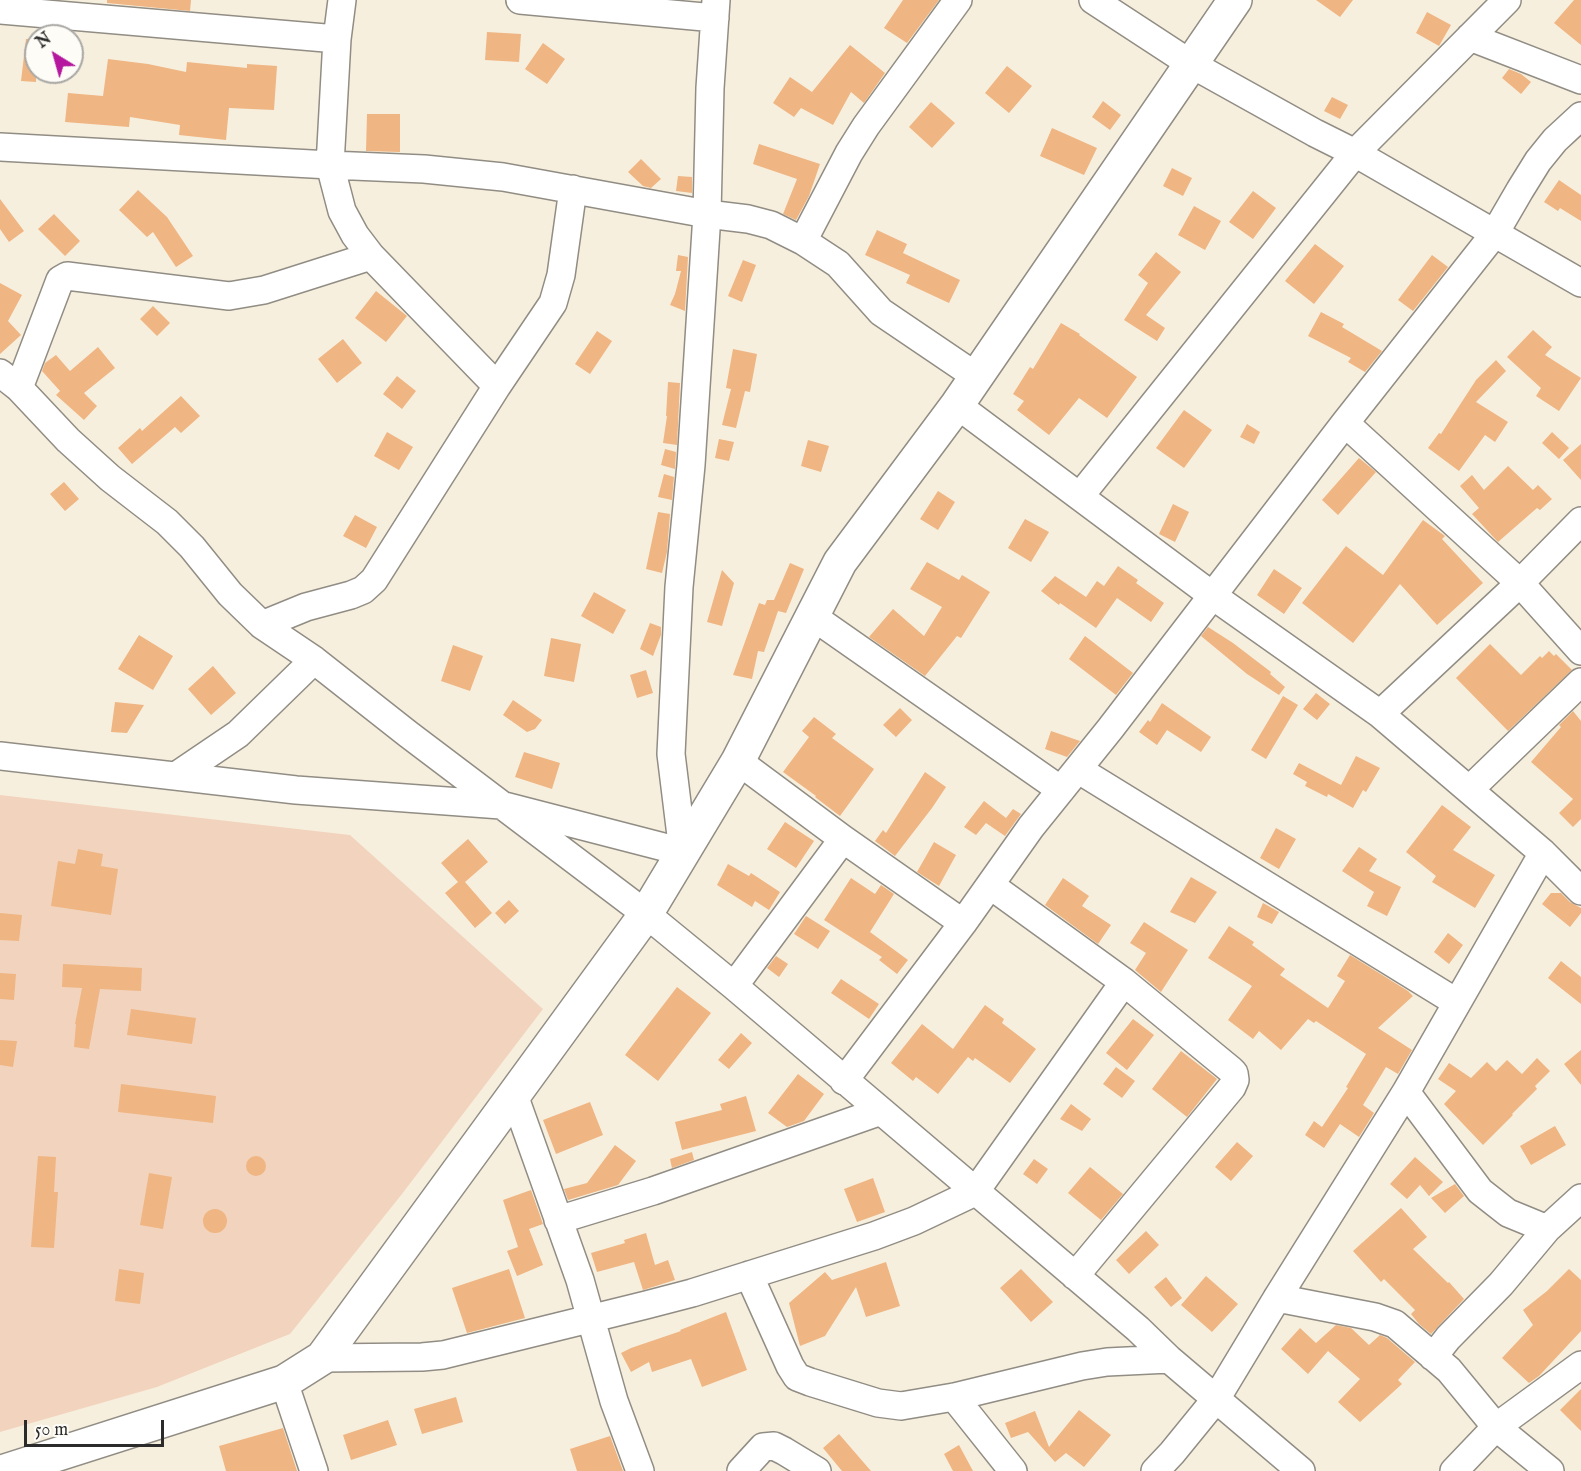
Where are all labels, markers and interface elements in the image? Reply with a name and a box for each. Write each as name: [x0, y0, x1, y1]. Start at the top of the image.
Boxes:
north arrow: [24, 24, 84, 84]
text: N: [33, 29, 56, 53]
scale bar: [27, 1408, 166, 1446]
text: 50 m: [35, 1419, 68, 1442]

